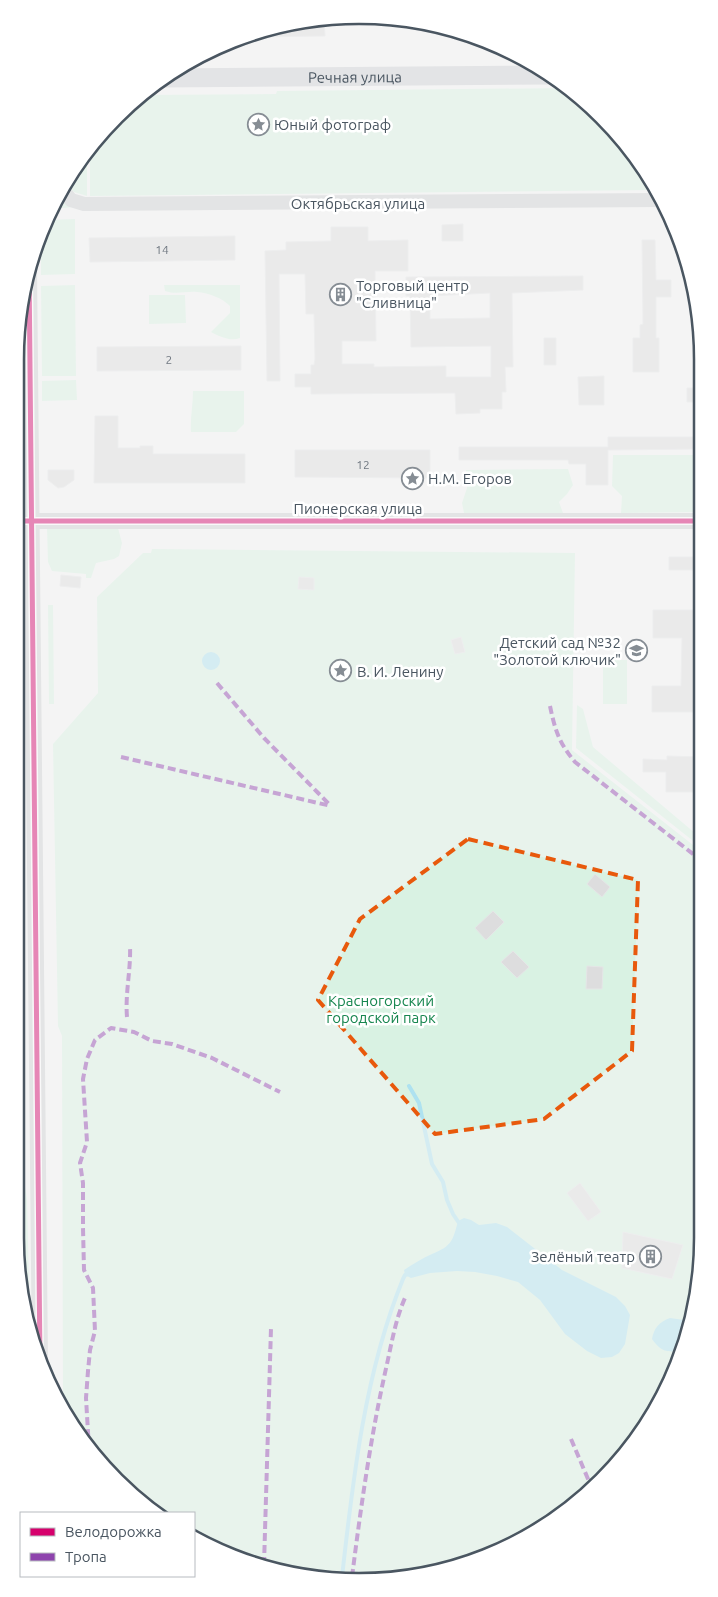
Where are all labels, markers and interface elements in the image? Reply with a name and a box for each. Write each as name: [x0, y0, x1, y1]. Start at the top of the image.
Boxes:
street label: Речная улица: [308, 68, 402, 85]
place icon: Юный фотограф: [246, 112, 270, 136]
place label: Юный фотограф: [274, 116, 391, 133]
street label: Октябрьская улица: [291, 195, 425, 212]
house number: 14: [155, 243, 169, 256]
place label: Торговый центр "Сливница": [356, 277, 469, 311]
building icon: Торговый центр "Сливница": [328, 282, 352, 306]
house number: 2: [166, 353, 172, 366]
house number: 12: [356, 458, 370, 471]
place icon: Н.М. Егоров: [400, 466, 424, 490]
place label: Н.М. Егоров: [428, 470, 512, 487]
street label: Пионерская улица: [294, 500, 422, 517]
place label: Детский сад №32 "Золотой ключик": [493, 634, 621, 668]
school or university icon: Детский сад №32 "Золотой ключик": [625, 639, 649, 663]
place icon: В. И. Ленину: [329, 659, 353, 683]
place label: В. И. Ленину: [357, 663, 444, 680]
park label: Красногорский городской парк: [326, 992, 436, 1026]
building icon: Зелёный театр: [639, 1244, 663, 1268]
place label: Зелёный театр: [531, 1248, 635, 1265]
legend: [20, 1512, 195, 1577]
text: Велодорожка: [65, 1523, 162, 1540]
text: Тропа: [65, 1548, 107, 1565]

